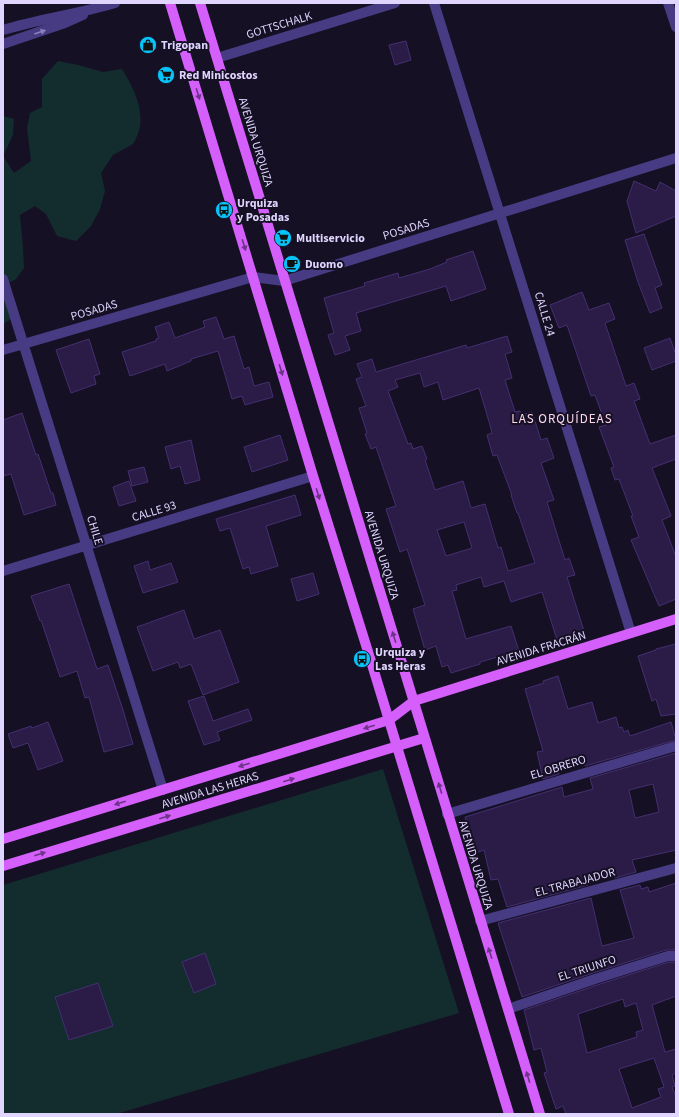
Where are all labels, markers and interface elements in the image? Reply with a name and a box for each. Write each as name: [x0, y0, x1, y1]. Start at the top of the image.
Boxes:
street label: GOTTSCHALK: [244, 7, 314, 44]
one-way arrow: [34, 29, 46, 35]
shop icon: Trigopan: [138, 35, 158, 55]
place label: Trigopan: [161, 37, 208, 54]
supermarket icon: Red Minicostos: [156, 65, 176, 85]
place label: Red Minicostos: [179, 67, 258, 84]
one-way arrow: [195, 88, 201, 100]
street label: AVENIDA URQUIZA: [234, 96, 277, 189]
place label: Urquiza y Posadas: [237, 195, 289, 226]
bus stop icon: Urquiza y Posadas: [214, 200, 234, 220]
street label: POSADAS: [381, 214, 432, 245]
supermarket icon: Multiservicio: [273, 228, 293, 248]
place label: Multiservicio: [296, 230, 365, 247]
one-way arrow: [241, 240, 247, 252]
cafe icon: Duomo: [282, 254, 302, 274]
place label: Duomo: [305, 256, 343, 273]
street label: CALLE 24: [530, 290, 559, 339]
street label: POSADAS: [69, 296, 119, 325]
one-way arrow: [278, 364, 284, 376]
district label: LAS ORQUÍDEAS: [511, 410, 613, 428]
one-way arrow: [315, 489, 321, 501]
street label: CALLE 93: [130, 497, 179, 526]
street label: AVENIDA URQUIZA: [360, 509, 403, 602]
street label: CHILE: [82, 513, 107, 547]
street label: AVENIDA FRACRÁN: [494, 627, 588, 670]
one-way arrow: [391, 630, 397, 642]
place label: Urquiza y Las Heras: [375, 644, 426, 675]
bus stop icon: Urquiza y Las Heras: [352, 649, 372, 669]
one-way arrow: [362, 724, 374, 730]
street label: EL OBRERO: [528, 751, 588, 784]
one-way arrow: [238, 762, 250, 768]
street label: AVENIDA LAS HERAS: [159, 768, 261, 813]
one-way arrow: [284, 777, 296, 783]
one-way arrow: [437, 782, 443, 794]
one-way arrow: [114, 800, 126, 806]
one-way arrow: [159, 814, 171, 820]
street label: AVENIDA URQUIZA: [454, 819, 497, 912]
one-way arrow: [35, 851, 47, 857]
street label: EL TRABAJADOR: [533, 864, 617, 901]
one-way arrow: [487, 946, 493, 958]
street label: EL TRIUNFO: [556, 951, 618, 986]
one-way arrow: [525, 1070, 531, 1082]

